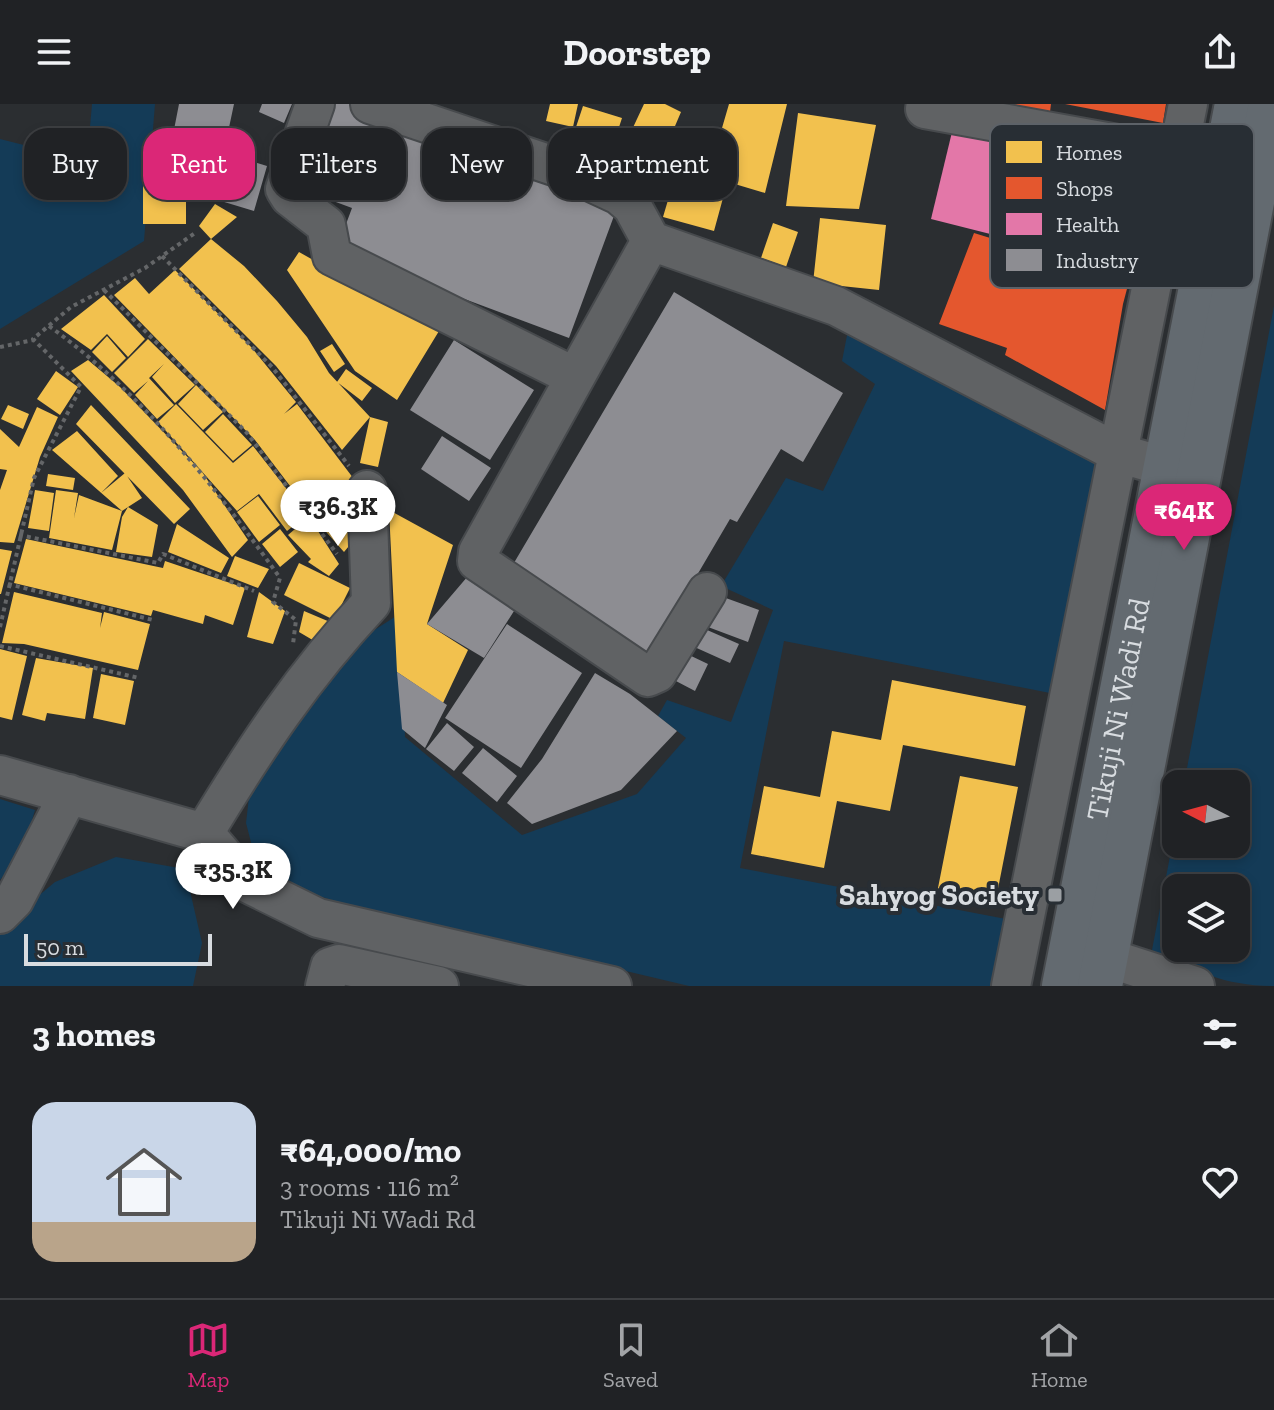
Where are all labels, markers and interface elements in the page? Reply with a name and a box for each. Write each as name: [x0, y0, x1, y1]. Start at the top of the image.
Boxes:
icon: menu: [32, 30, 76, 74]
icon: share: [1198, 30, 1242, 74]
text: Doorstep: [563, 31, 711, 74]
legend: [990, 124, 1254, 288]
chip: Buy: [24, 128, 127, 200]
chip: Rent: [143, 128, 255, 200]
chip: Filters: [271, 128, 406, 200]
chip: New: [422, 128, 532, 200]
chip: Apartment: [548, 128, 737, 200]
text: Homes: [1056, 139, 1122, 166]
text: Shops: [1056, 175, 1113, 202]
text: Health: [1056, 211, 1120, 238]
text: Industry: [1056, 247, 1139, 274]
pin: ₹36.3K: [273, 480, 403, 548]
pin: ₹64K: [1137, 484, 1231, 552]
text: ₹36.3K: [298, 490, 378, 522]
text: ₹64K: [1154, 494, 1214, 526]
street label: Tikuji Ni Wadi Rd: [1079, 595, 1158, 824]
north arrow: [1162, 770, 1250, 858]
map controls: [1162, 770, 1250, 962]
pin: ₹35.3K: [168, 843, 298, 911]
text: ₹35.3K: [194, 853, 272, 885]
button: layers: [1162, 874, 1250, 962]
place label: Sahyog Society: [839, 877, 1039, 913]
marker: Sahyog Society: [1046, 886, 1064, 904]
scale bar: [24, 930, 212, 966]
text: 50 m: [36, 934, 84, 961]
icon: filters: [1198, 1012, 1242, 1056]
text: 3 homes: [32, 1014, 156, 1055]
text: ₹64,000/mo: [280, 1130, 461, 1171]
icon: home: [96, 1134, 192, 1230]
icon: heart: [1198, 1160, 1242, 1204]
text: 3 rooms · 116 m²: [280, 1171, 459, 1203]
text: Tikuji Ni Wadi Rd: [280, 1203, 476, 1235]
tab: Map: [186, 1318, 230, 1393]
tab: Saved: [603, 1318, 658, 1393]
tab: Home: [1031, 1318, 1088, 1393]

